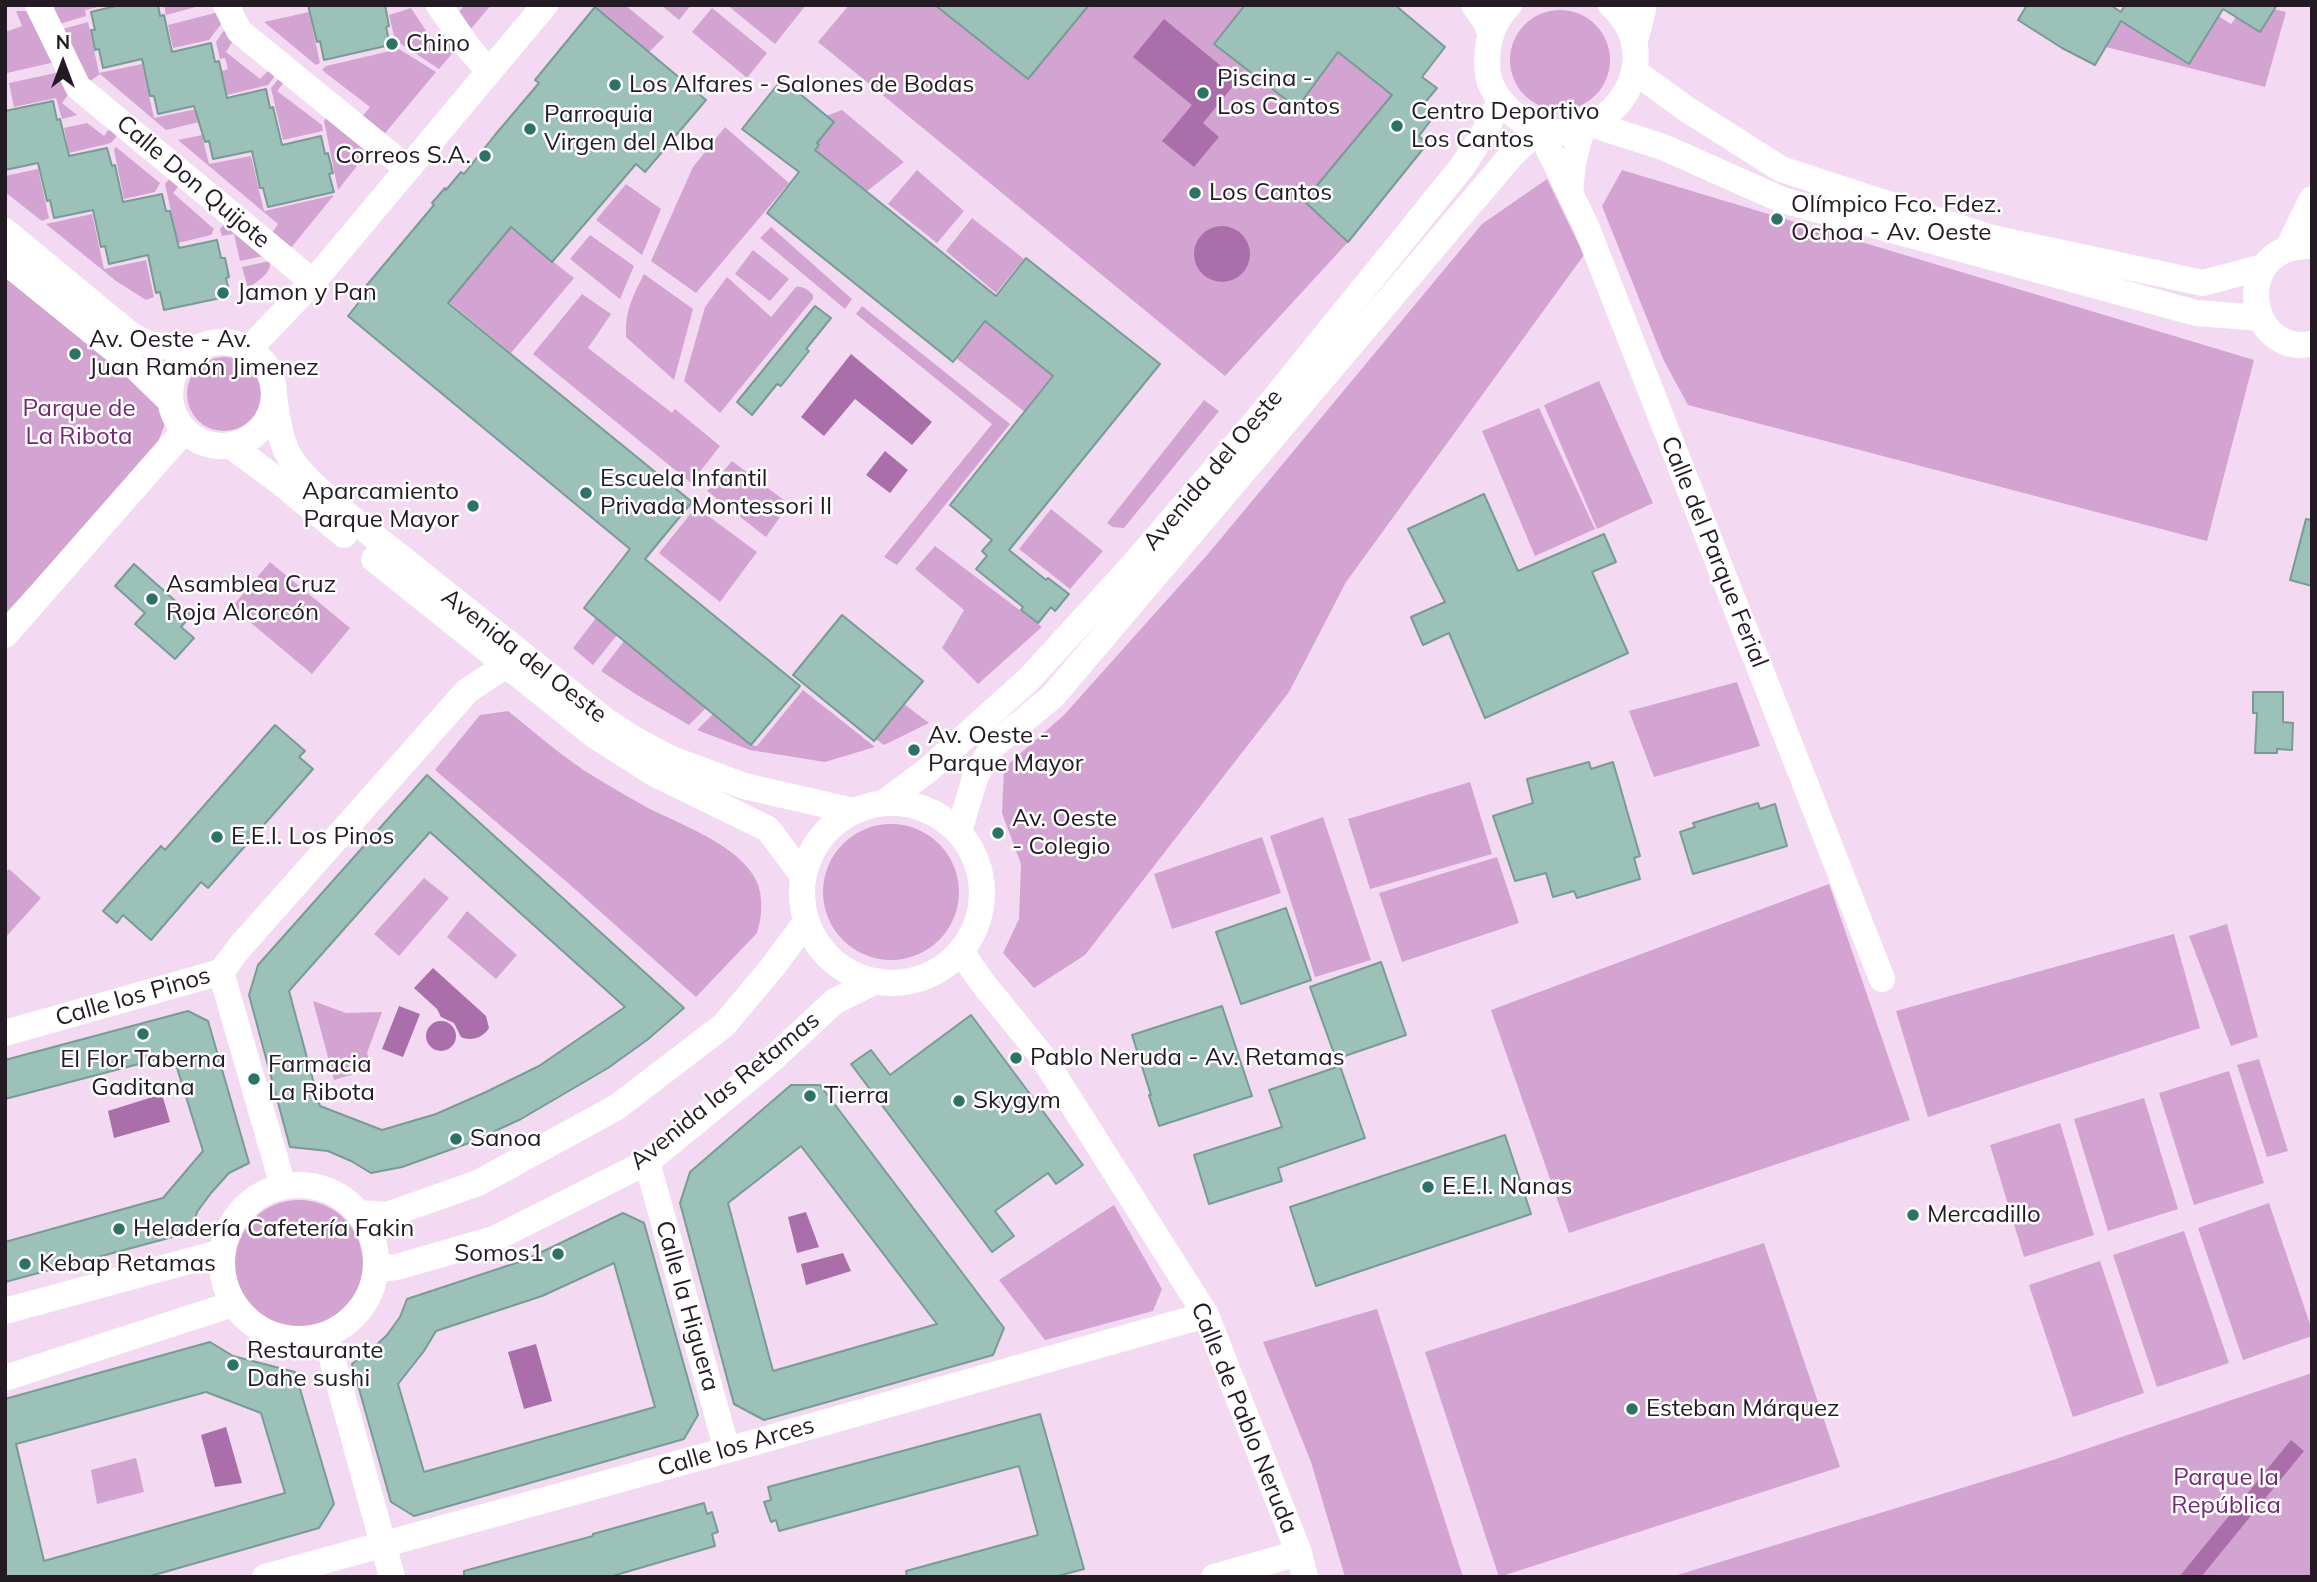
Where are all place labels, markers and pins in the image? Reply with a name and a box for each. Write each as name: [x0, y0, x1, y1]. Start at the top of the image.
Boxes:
place label: Chino: [406, 30, 470, 58]
marker: Chino: [384, 36, 400, 52]
place label: Piscina - Los Cantos: [1217, 65, 1340, 121]
place label: Los Alfares - Salones de Bodas: [629, 71, 974, 99]
marker: Los Alfares - Salones de Bodas: [607, 77, 623, 93]
marker: Piscina - Los Cantos: [1195, 85, 1211, 101]
place label: Centro Deportivo Los Cantos: [1411, 98, 1599, 154]
place label: Parroquia Virgen del Alba: [544, 101, 714, 157]
marker: Centro Deportivo Los Cantos: [1389, 118, 1405, 134]
marker: Parroquia Virgen del Alba: [522, 121, 538, 137]
place label: Correos S.A.: [335, 142, 471, 170]
marker: Correos S.A.: [477, 148, 493, 164]
place label: Los Cantos: [1209, 179, 1332, 207]
marker: Los Cantos: [1187, 185, 1203, 201]
place label: Olímpico Fco. Fdez. Ochoa - Av. Oeste: [1791, 191, 2002, 247]
marker: Olímpico Fco. Fdez. Ochoa - Av. Oeste: [1769, 211, 1785, 227]
place label: Jamon y Pan: [237, 279, 377, 307]
marker: Jamon y Pan: [215, 285, 231, 301]
place label: Av. Oeste - Av. Juan Ramón Jimenez: [89, 326, 319, 382]
marker: Av. Oeste - Av. Juan Ramón Jimenez: [67, 346, 83, 362]
place label: Escuela Infantil Privada Montessori II: [600, 465, 832, 521]
place label: Aparcamiento Parque Mayor: [302, 478, 459, 534]
marker: Escuela Infantil Privada Montessori II: [578, 485, 594, 501]
marker: Aparcamiento Parque Mayor: [465, 498, 481, 514]
place label: Asamblea Cruz Roja Alcorcón: [166, 571, 336, 627]
marker: Asamblea Cruz Roja Alcorcón: [144, 591, 160, 607]
place label: Av. Oeste - Parque Mayor: [928, 722, 1083, 778]
marker: Av. Oeste - Parque Mayor: [906, 742, 922, 758]
place label: Av. Oeste - Colegio: [1012, 805, 1117, 861]
place label: E.E.I. Los Pinos: [231, 823, 394, 851]
marker: Av. Oeste - Colegio: [990, 825, 1006, 841]
marker: E.E.I. Los Pinos: [209, 829, 225, 845]
marker: El Flor Taberna Gaditana: [135, 1026, 151, 1042]
place label: Pablo Neruda - Av. Retamas: [1030, 1044, 1345, 1072]
place label: El Flor Taberna Gaditana: [60, 1046, 226, 1102]
marker: Pablo Neruda - Av. Retamas: [1008, 1050, 1024, 1066]
place label: Farmacia La Ribota: [268, 1051, 375, 1107]
marker: Farmacia La Ribota: [246, 1071, 262, 1087]
place label: Tierra: [824, 1082, 889, 1110]
place label: Skygym: [973, 1087, 1061, 1115]
marker: Tierra: [802, 1088, 818, 1104]
marker: Skygym: [951, 1093, 967, 1109]
place label: Sanoa: [470, 1125, 542, 1153]
marker: Sanoa: [448, 1131, 464, 1147]
place label: E.E.I. Nanas: [1442, 1173, 1572, 1201]
marker: E.E.I. Nanas: [1420, 1179, 1436, 1195]
place label: Mercadillo: [1927, 1201, 2041, 1229]
marker: Mercadillo: [1905, 1207, 1921, 1223]
place label: Heladería Cafetería Fakin: [133, 1215, 414, 1243]
marker: Heladería Cafetería Fakin: [111, 1221, 127, 1237]
place label: Somos1: [454, 1240, 544, 1268]
marker: Somos1: [550, 1246, 566, 1262]
place label: Kebap Retamas: [39, 1250, 216, 1278]
marker: Kebap Retamas: [17, 1256, 33, 1272]
place label: Restaurante Dahe sushi: [247, 1337, 383, 1393]
marker: Restaurante Dahe sushi: [225, 1357, 241, 1373]
place label: Esteban Márquez: [1646, 1395, 1839, 1423]
marker: Esteban Márquez: [1624, 1401, 1640, 1417]

